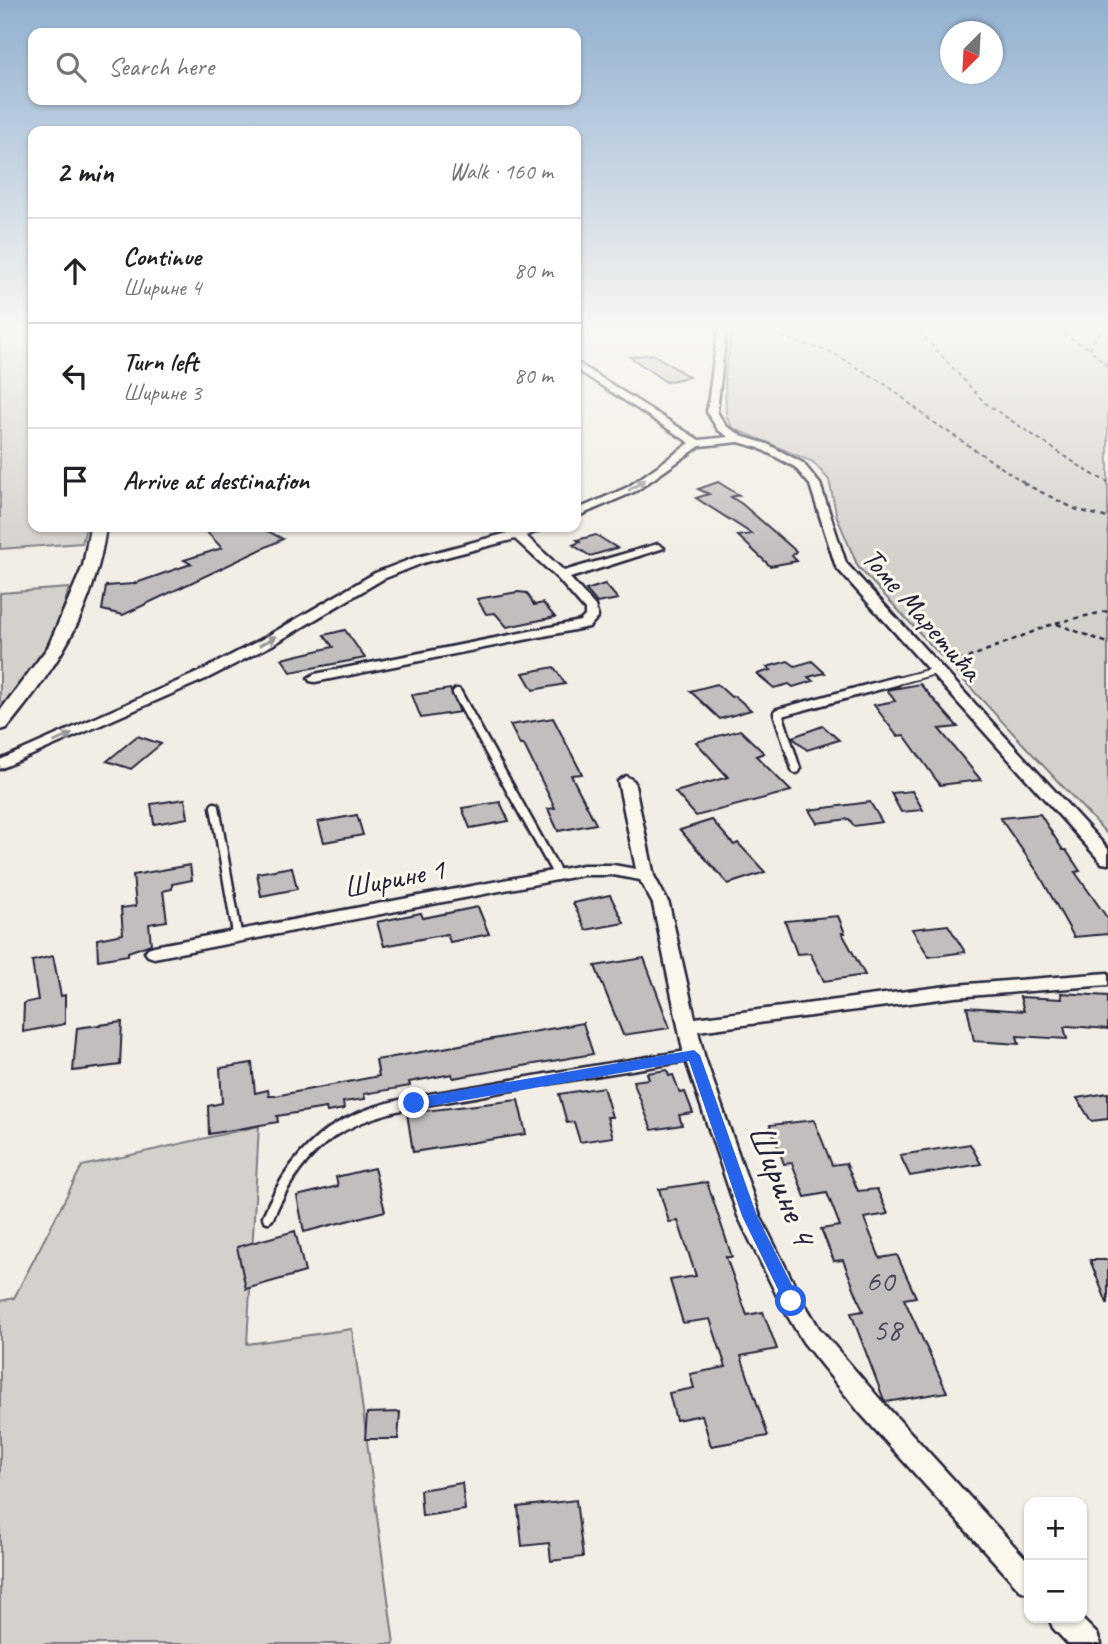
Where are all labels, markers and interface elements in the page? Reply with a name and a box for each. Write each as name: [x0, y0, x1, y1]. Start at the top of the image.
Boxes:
north arrow: [940, 21, 1003, 84]
search box: [28, 28, 581, 105]
icon: search: [52, 48, 90, 86]
text: Search here: [108, 50, 214, 83]
text: 2 min: [56, 153, 113, 191]
text: Walk · 160 m: [449, 157, 553, 186]
text: Continue: [123, 240, 201, 273]
icon: ahead: [56, 252, 94, 290]
text: 80 m: [514, 256, 553, 285]
text: Ширине 4: [123, 273, 201, 302]
text: Turn left: [123, 345, 198, 378]
icon: left: [56, 357, 94, 395]
text: 80 m: [514, 361, 553, 390]
text: Ширине 3: [123, 378, 201, 407]
icon: arrive: [56, 462, 94, 500]
text: Arrive at destination: [123, 464, 309, 497]
one-way arrow: [628, 478, 646, 492]
street label: Томе Маретића: [854, 539, 992, 690]
one-way arrow: [259, 635, 278, 647]
one-way arrow: [52, 732, 73, 743]
street label: Ширине 1: [340, 849, 449, 906]
route end: [398, 1087, 429, 1118]
street label: Ширине 4: [738, 1117, 830, 1254]
house number: 60: [866, 1260, 897, 1301]
route start: [775, 1285, 806, 1316]
house number: 58: [873, 1309, 904, 1350]
map controls: [1024, 1497, 1087, 1623]
button: +: [1024, 1497, 1087, 1560]
button: −: [1024, 1560, 1087, 1623]

